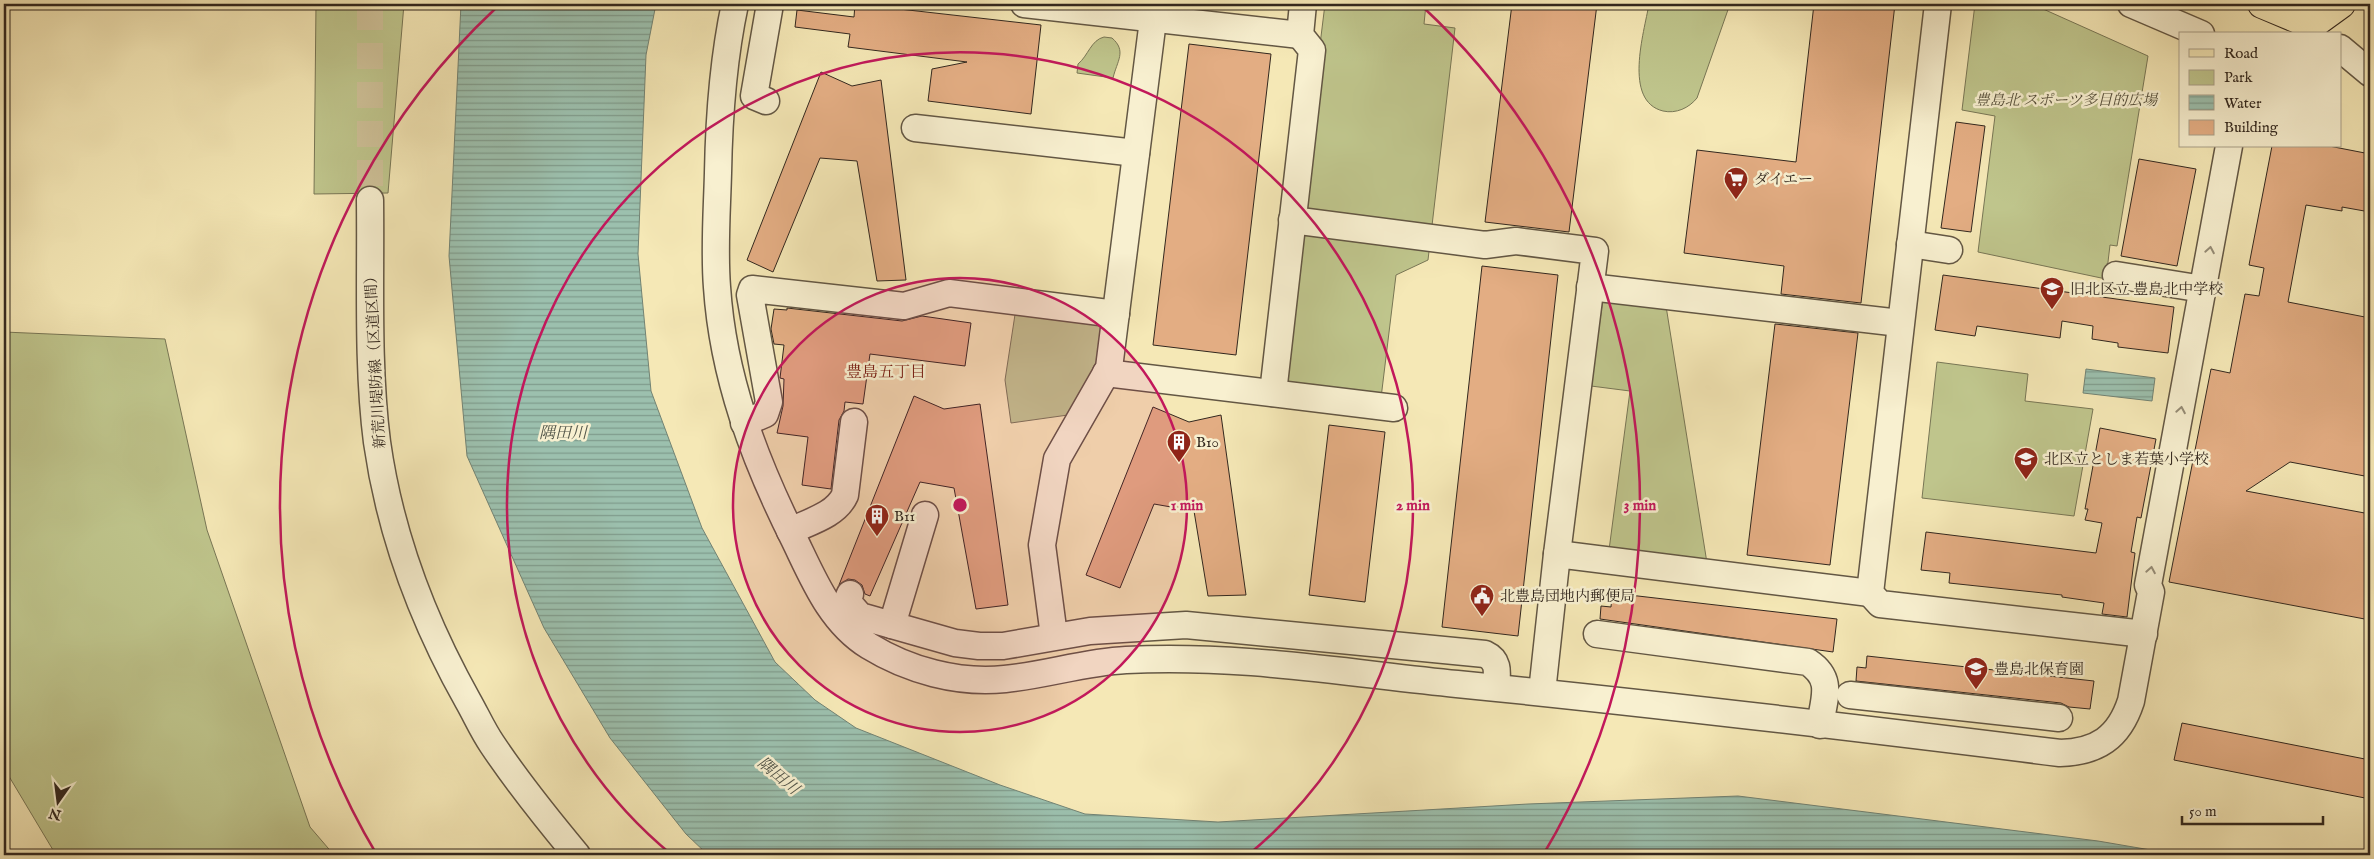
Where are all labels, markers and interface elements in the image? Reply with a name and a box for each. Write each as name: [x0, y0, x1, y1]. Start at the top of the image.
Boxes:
legend: [2179, 32, 2342, 148]
text: Road: [2224, 44, 2259, 63]
text: Park: [2224, 68, 2254, 87]
park label: 豊島北 スポーツ多目的広場: [1975, 91, 2159, 110]
text: Water: [2224, 94, 2262, 113]
text: Building: [2224, 118, 2279, 137]
supermarket icon: ダイエー: [1723, 166, 1749, 200]
place label: ダイエー: [1754, 170, 1813, 189]
one-way arrow: [2204, 246, 2215, 255]
street label: 新荒川堤防線（区道区間）: [361, 269, 390, 449]
school or university icon: 旧北区立 豊島北中学校: [2039, 276, 2065, 310]
place label: 旧北区立 豊島北中学校: [2070, 280, 2223, 299]
district label: 豊島五丁目: [846, 363, 926, 383]
one-way arrow: [2176, 406, 2186, 415]
water label: 隅田川: [539, 424, 589, 444]
building icon: B10: [1166, 429, 1192, 463]
place label: B10: [1196, 433, 1219, 452]
school or university icon: 北区立としま若葉小学校: [2013, 446, 2039, 480]
place label: 北区立としま若葉小学校: [2044, 450, 2209, 469]
centre of rings: [951, 496, 969, 514]
text: 1 min: [1171, 496, 1203, 515]
text: 2 min: [1396, 496, 1430, 515]
text: 3 min: [1624, 496, 1656, 515]
building icon: B11: [864, 503, 890, 537]
place label: B11: [894, 507, 915, 526]
one-way arrow: [2145, 566, 2155, 574]
public building icon: 北豊島団地内郵便局: [1469, 583, 1495, 617]
place label: 北豊島団地内郵便局: [1500, 587, 1635, 606]
school or university icon: 豊島北保育園: [1963, 656, 1989, 690]
place label: 豊島北保育園: [1994, 660, 2084, 679]
water label: 隅田川: [753, 753, 804, 801]
north arrow: [32, 776, 82, 826]
scale bar: [2182, 794, 2323, 826]
text: 50 m: [2189, 802, 2217, 821]
text: N: [47, 803, 64, 824]

